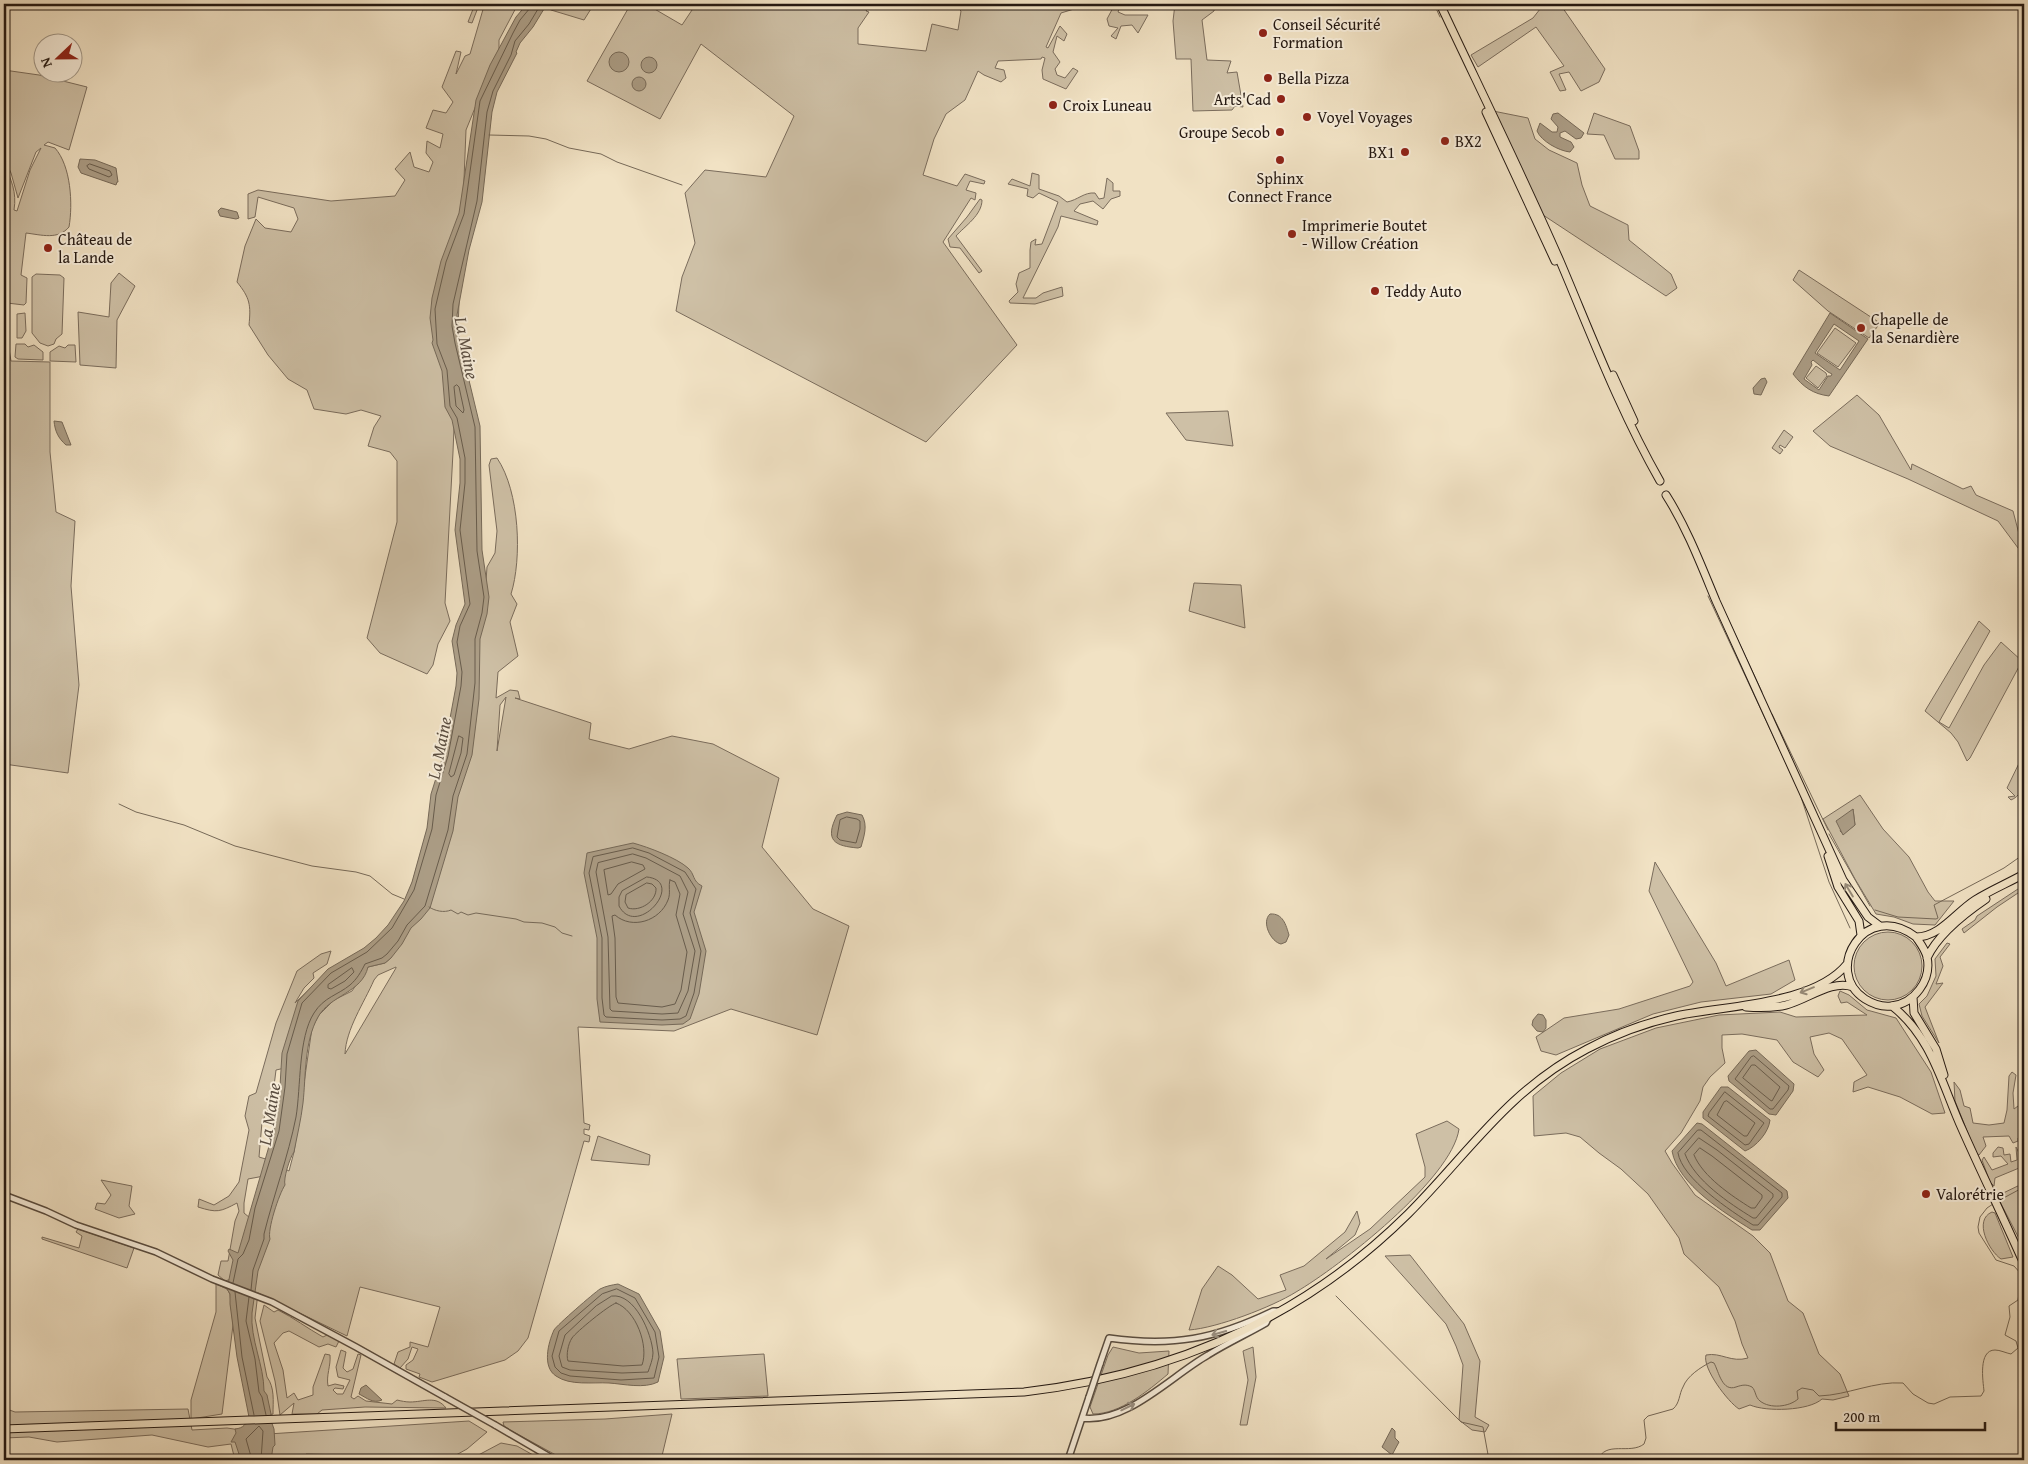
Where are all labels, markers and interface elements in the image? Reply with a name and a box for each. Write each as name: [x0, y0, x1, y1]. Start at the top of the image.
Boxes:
place label: Conseil Sécurité Formation: [1273, 12, 1381, 54]
marker: Conseil Sécurité Formation: [1257, 27, 1269, 39]
north arrow: [32, 32, 82, 82]
text: N: [35, 54, 57, 71]
place label: Bella Pizza: [1278, 66, 1350, 90]
marker: Bella Pizza: [1262, 72, 1274, 84]
place label: Arts'Cad: [1214, 87, 1271, 111]
place label: Croix Luneau: [1063, 93, 1152, 117]
marker: Arts'Cad: [1275, 93, 1287, 105]
marker: Croix Luneau: [1047, 99, 1059, 111]
place label: Voyel Voyages: [1317, 105, 1413, 129]
marker: Voyel Voyages: [1301, 111, 1313, 123]
place label: Groupe Secob: [1179, 120, 1270, 144]
marker: Groupe Secob: [1274, 126, 1286, 138]
place label: BX2: [1455, 129, 1482, 153]
marker: BX2: [1439, 135, 1451, 147]
place label: BX1: [1368, 140, 1395, 164]
marker: BX1: [1399, 146, 1411, 158]
marker: Sphinx Connect France: [1274, 154, 1286, 166]
place label: Sphinx Connect France: [1228, 166, 1332, 208]
place label: Imprimerie Boutet - Willow Création: [1302, 213, 1427, 255]
place label: Château de la Lande: [58, 227, 132, 269]
marker: Imprimerie Boutet - Willow Création: [1286, 228, 1298, 240]
marker: Château de la Lande: [42, 242, 54, 254]
place label: Teddy Auto: [1385, 279, 1462, 303]
marker: Teddy Auto: [1369, 285, 1381, 297]
place label: Chapelle de la Senardière: [1871, 307, 1959, 349]
water label: La Maine: [448, 314, 486, 381]
marker: Chapelle de la Senardière: [1855, 322, 1867, 334]
water label: La Maine: [420, 715, 458, 782]
one-way arrow: [1843, 883, 1853, 897]
one-way arrow: [1800, 985, 1815, 995]
water label: La Maine: [251, 1081, 287, 1148]
place label: Valorétrie: [1936, 1182, 2004, 1206]
marker: Valorétrie: [1920, 1188, 1932, 1200]
one-way arrow: [1212, 1328, 1228, 1338]
scale bar: [1836, 1399, 1984, 1431]
one-way arrow: [1121, 1402, 1136, 1412]
text: 200 m: [1843, 1406, 1881, 1427]

